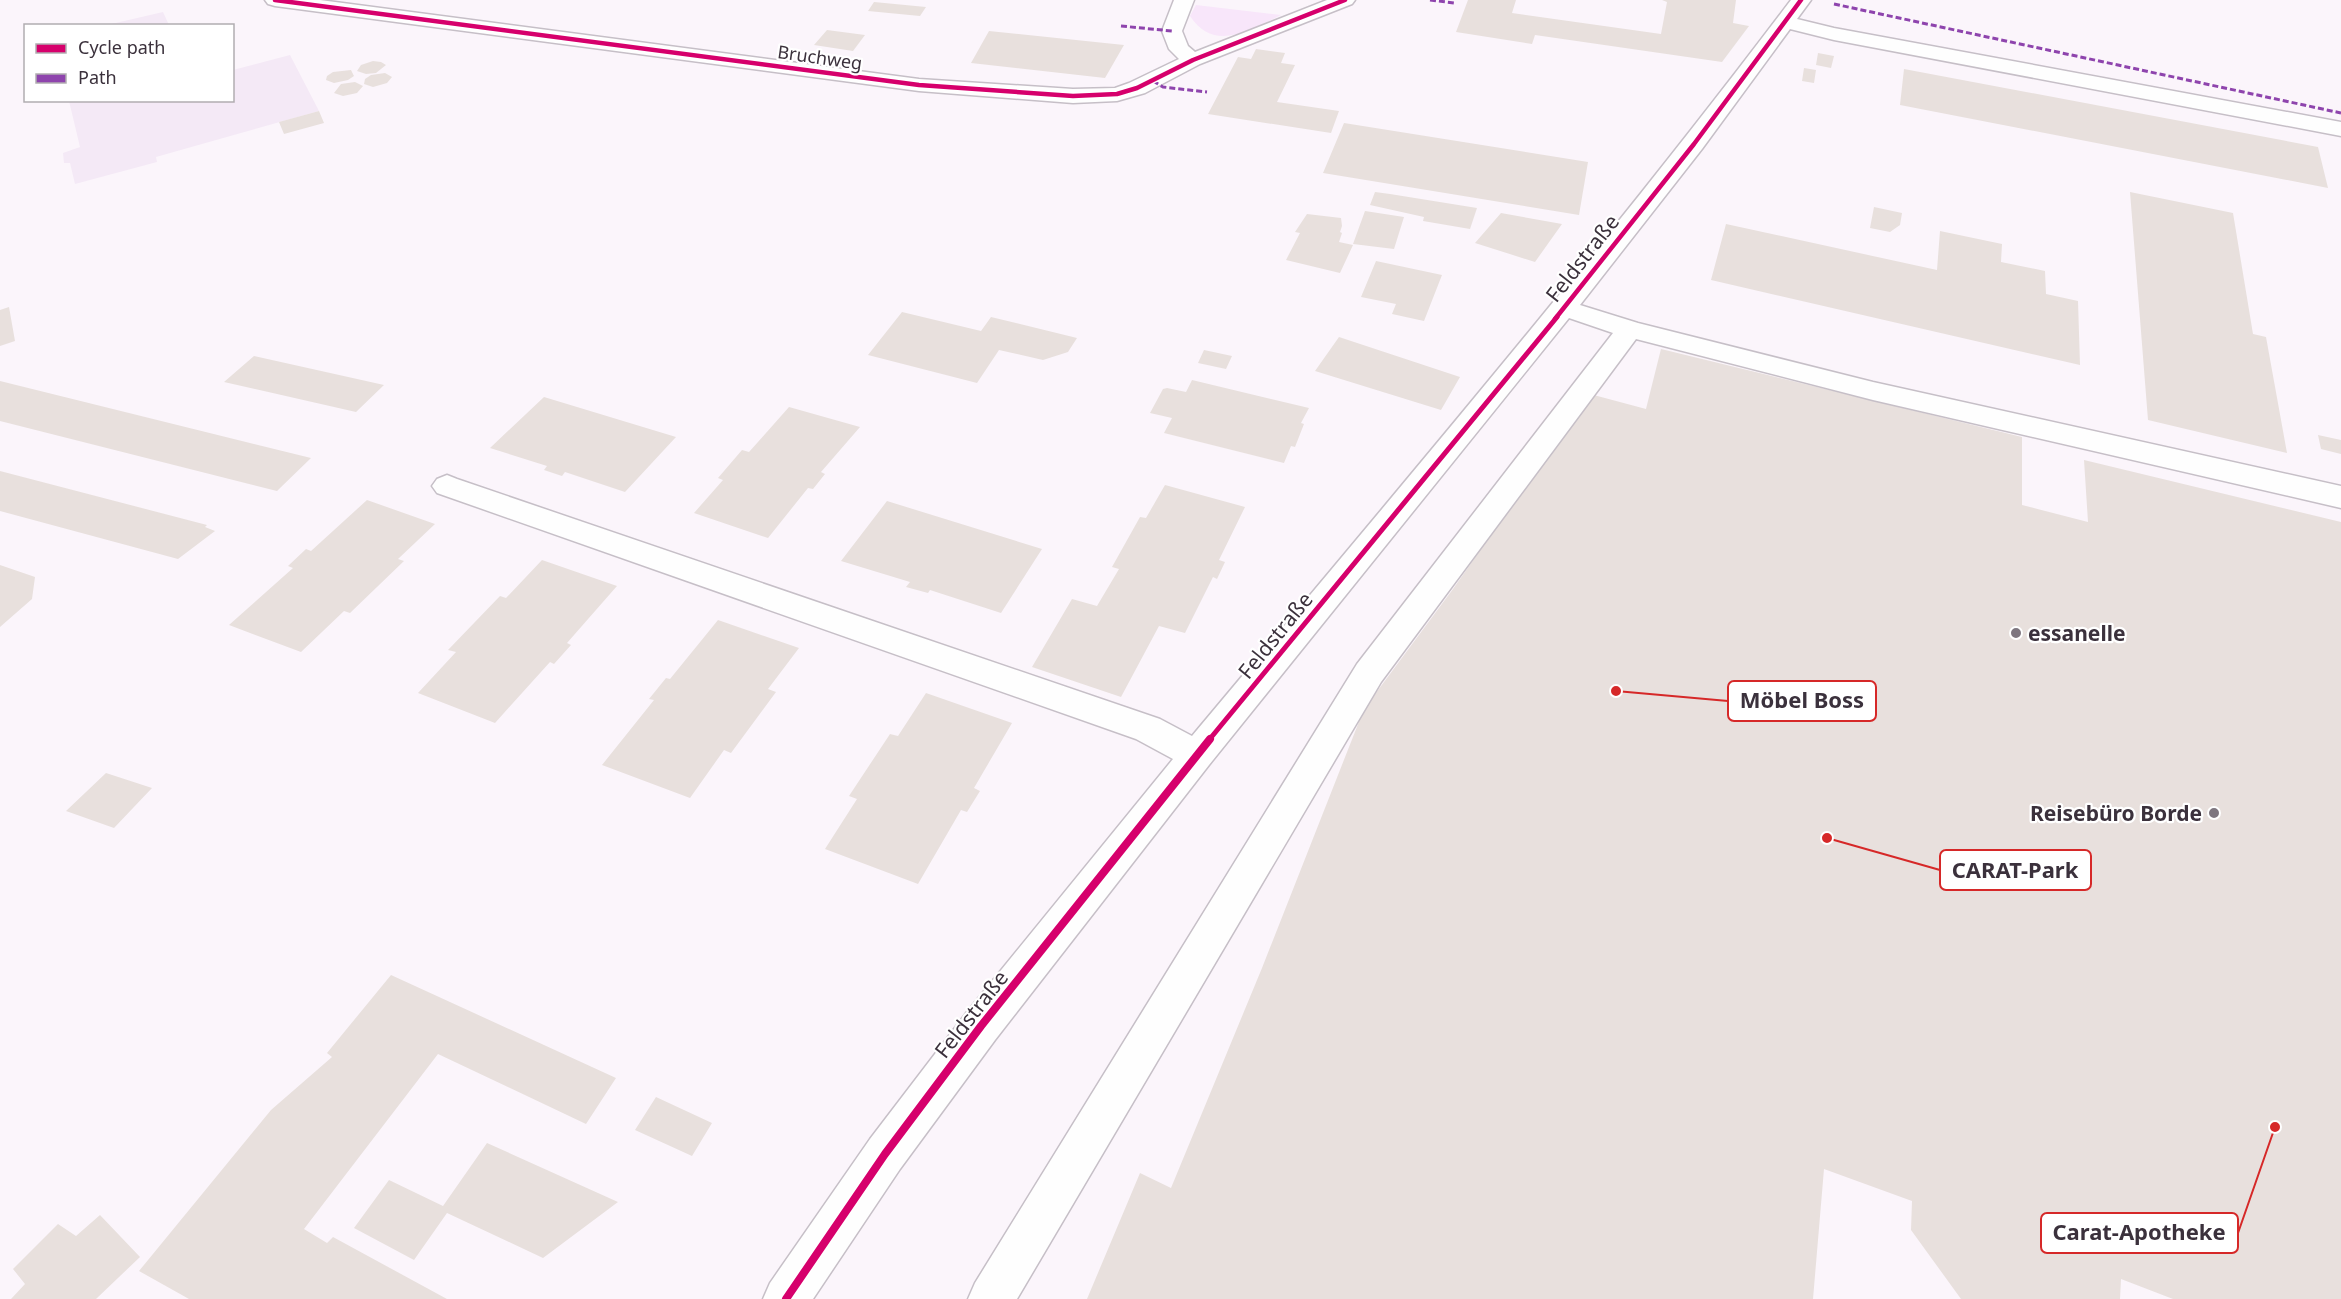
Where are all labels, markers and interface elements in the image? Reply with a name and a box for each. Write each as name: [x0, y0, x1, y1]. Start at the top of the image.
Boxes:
legend: [24, 24, 234, 102]
text: Cycle path: [78, 35, 165, 59]
street label: Bruchweg: [776, 39, 864, 75]
text: Path: [78, 65, 117, 89]
street label: Feldstraße: [1539, 208, 1625, 308]
street label: Feldstraße: [1231, 586, 1319, 684]
place label: essanelle: [2028, 619, 2125, 647]
marker: essanelle: [2009, 626, 2023, 640]
callout: Möbel Boss: [1728, 681, 1876, 721]
text: Möbel Boss: [1740, 684, 1864, 714]
place label: Reisebüro Borde: [2030, 799, 2202, 827]
marker: Reisebüro Borde: [2207, 806, 2221, 820]
callout: CARAT-Park: [1940, 850, 2091, 890]
text: CARAT-Park: [1952, 854, 2079, 884]
street label: Feldstraße: [928, 964, 1014, 1064]
callout: Carat-Apotheke: [2041, 1213, 2238, 1253]
text: Carat-Apotheke: [2052, 1216, 2226, 1246]

